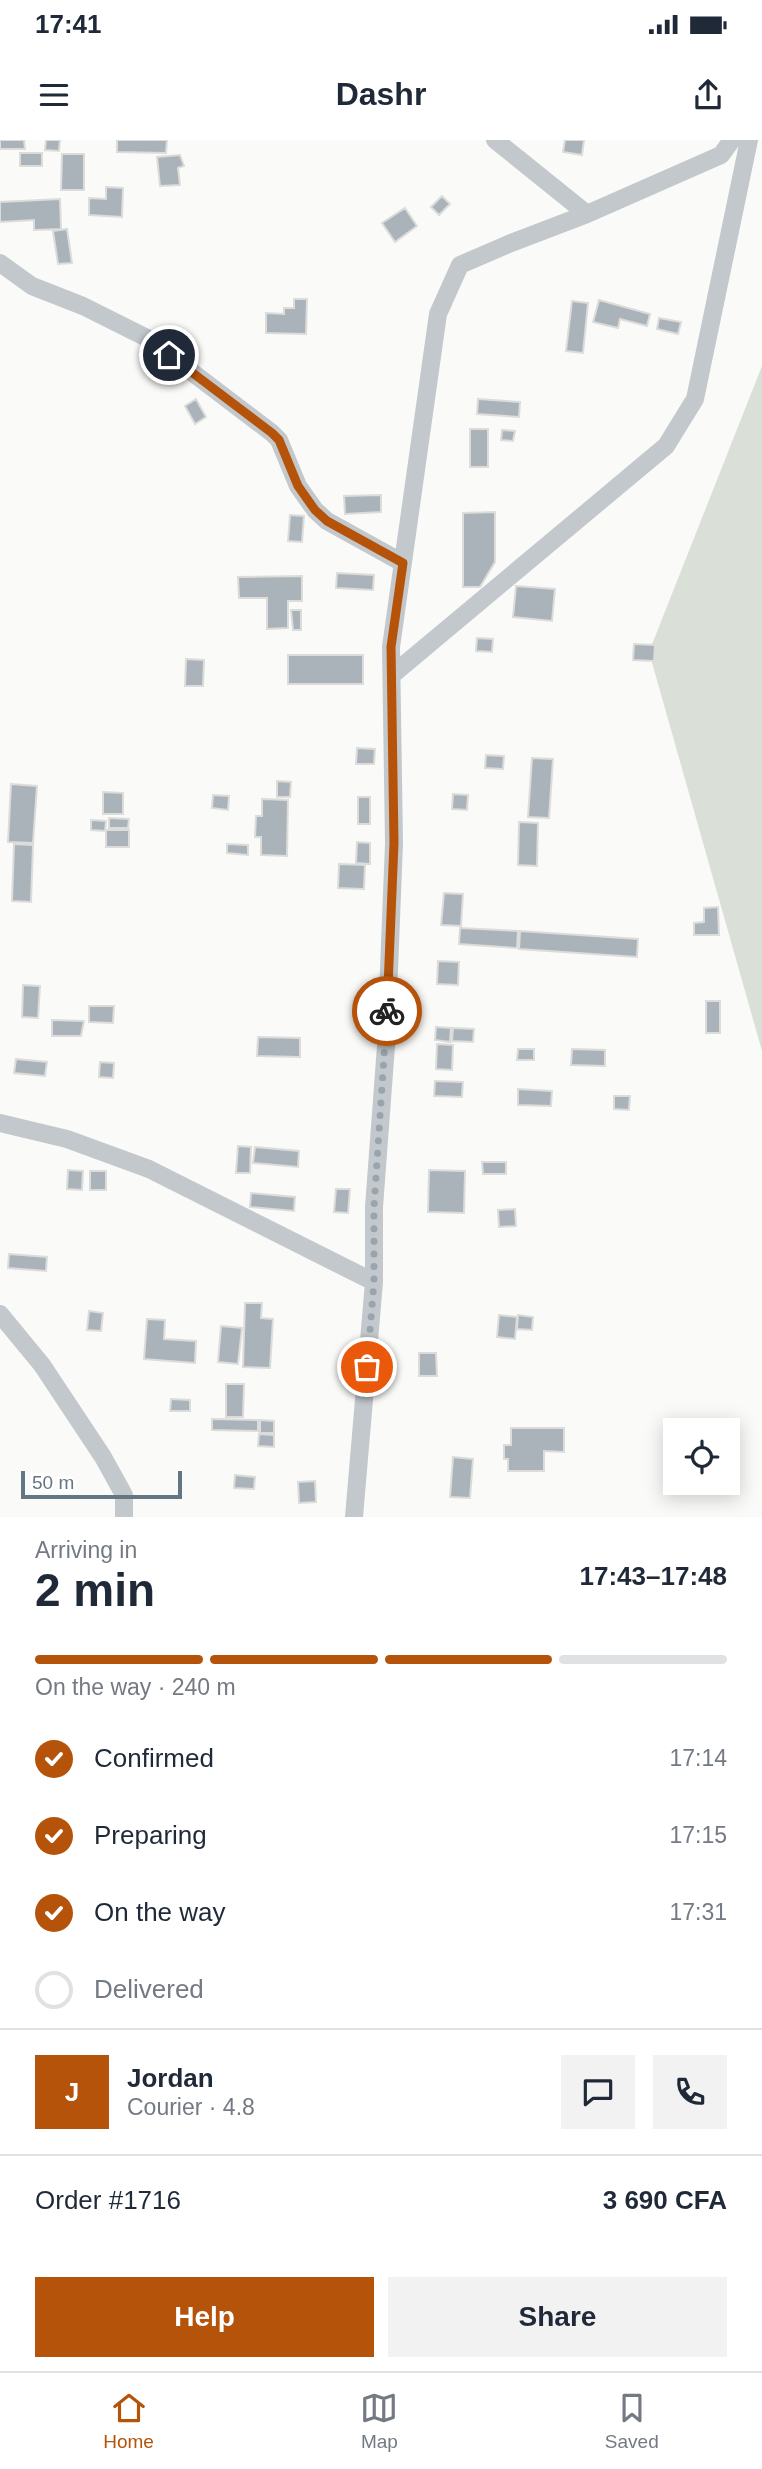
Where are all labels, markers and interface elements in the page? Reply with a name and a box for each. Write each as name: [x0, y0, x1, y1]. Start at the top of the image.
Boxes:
text: 17:41: [35, 9, 102, 39]
icon: menu: [35, 76, 73, 114]
text: Dashr: [336, 76, 426, 112]
icon: share: [689, 76, 727, 114]
pin: [139, 325, 199, 385]
icon: home: [150, 336, 188, 374]
courier: [352, 976, 422, 1046]
icon: bike: [368, 992, 406, 1030]
pin: [337, 1337, 397, 1397]
icon: bag: [348, 1348, 386, 1386]
map controls: [663, 1418, 740, 1495]
button: locate: [663, 1418, 740, 1495]
scale bar: [21, 1468, 182, 1500]
text: 50 m: [32, 1472, 74, 1493]
text: Arriving in: [35, 1537, 137, 1563]
text: 17:43–17:48: [580, 1561, 727, 1591]
text: 2 min: [35, 1564, 155, 1616]
text: On the way · 240 m: [35, 1674, 236, 1700]
icon: check: [35, 1740, 73, 1778]
text: Confirmed: [94, 1743, 214, 1773]
text: 17:14: [669, 1745, 727, 1771]
icon: check: [35, 1817, 73, 1855]
text: Preparing: [94, 1820, 207, 1850]
text: 17:15: [669, 1822, 727, 1848]
icon: check: [35, 1894, 73, 1932]
text: On the way: [94, 1897, 226, 1927]
text: 17:31: [669, 1899, 727, 1925]
text: Delivered: [94, 1974, 204, 2004]
button: chat: [561, 2055, 635, 2129]
button: phone: [653, 2055, 727, 2129]
text: Jordan: [127, 2063, 214, 2093]
text: J: [65, 2077, 79, 2107]
text: Courier · 4.8: [127, 2094, 255, 2120]
text: Order #1716: [35, 2185, 181, 2215]
text: 3 690 CFA: [603, 2185, 727, 2215]
button: Help: [35, 2277, 374, 2357]
button: Share: [388, 2277, 727, 2357]
tab: Home: [103, 2389, 154, 2453]
tab: Map: [360, 2389, 398, 2453]
tab: Saved: [605, 2389, 659, 2453]

